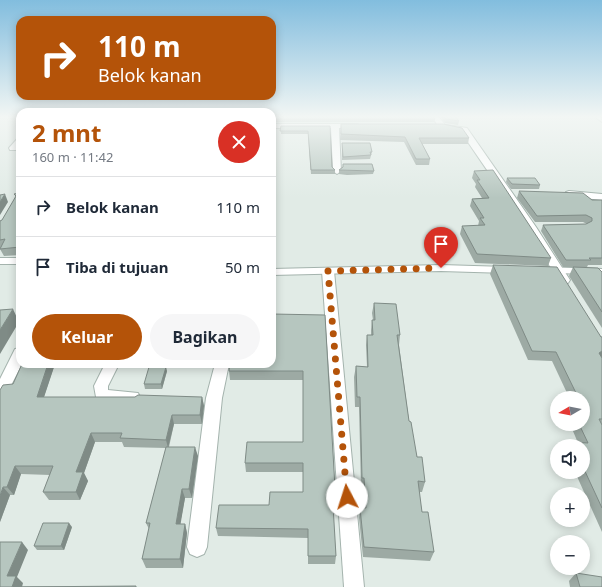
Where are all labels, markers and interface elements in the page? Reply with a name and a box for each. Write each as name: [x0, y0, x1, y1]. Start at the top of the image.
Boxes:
text: 110 m: [98, 27, 181, 65]
icon: right: [32, 32, 84, 84]
text: Belok kanan: [98, 63, 202, 87]
text: 2 mnt: [32, 116, 101, 149]
button: close: [218, 121, 260, 163]
text: 160 m · 11:42: [32, 148, 113, 166]
icon: right: [32, 196, 54, 218]
text: Belok kanan: [66, 197, 159, 217]
text: 110 m: [216, 197, 260, 217]
pin: [424, 227, 458, 268]
icon: arrive: [430, 233, 452, 255]
icon: arrive: [32, 256, 54, 278]
text: Tiba di tujuan: [66, 257, 169, 277]
text: 50 m: [225, 257, 260, 277]
button: Keluar: [32, 314, 142, 360]
button: Bagikan: [150, 314, 260, 360]
north arrow: [550, 391, 590, 431]
map controls: [550, 391, 590, 575]
button: sound: [550, 439, 590, 479]
position arrow: [326, 476, 368, 518]
button: +: [550, 487, 590, 527]
button: −: [550, 535, 590, 575]

